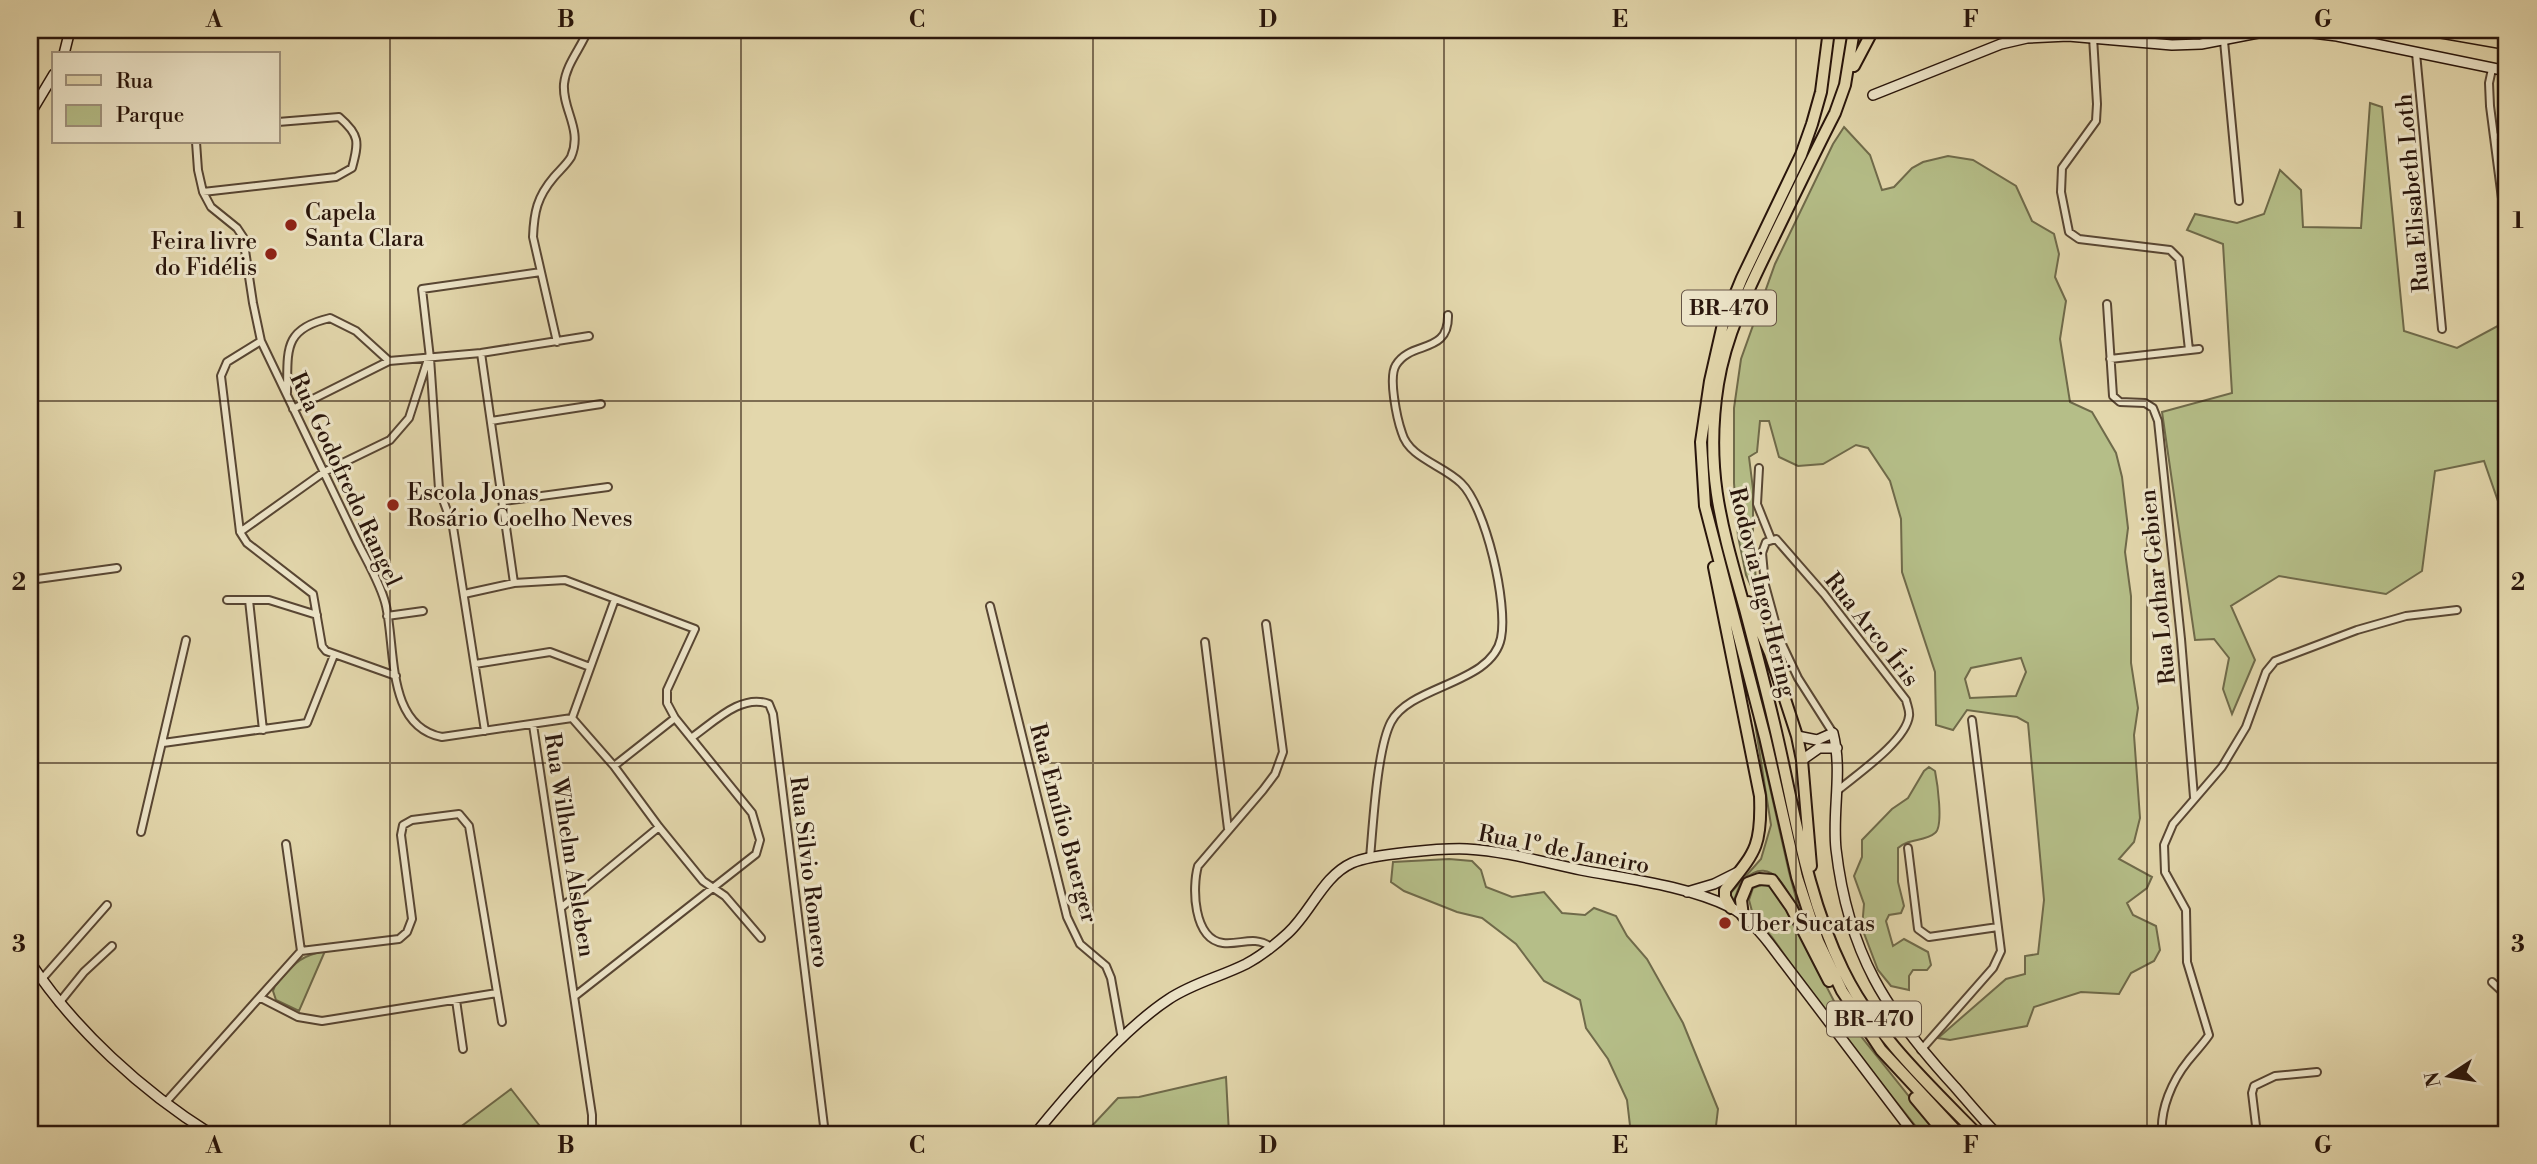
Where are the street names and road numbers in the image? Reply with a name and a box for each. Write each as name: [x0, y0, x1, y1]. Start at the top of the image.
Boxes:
street label: Rua Elisabeth Loth: [2390, 92, 2436, 293]
road number: BR-470: [1682, 290, 1776, 326]
street label: Rua Godofredo Rangel: [283, 368, 407, 591]
street label: Rodovia Ingo Hering: [1722, 484, 1802, 700]
street label: Rua Lothar Gebien: [2134, 487, 2182, 686]
street label: Rua Arco Íris: [1818, 566, 1926, 692]
street label: Rua Emílio Buerger: [1023, 721, 1103, 926]
street label: Rua Wilhelm Alsleben: [537, 731, 601, 959]
street label: Rua Silvio Romero: [783, 775, 835, 970]
street label: Rua 1º de Janeiro: [1476, 820, 1652, 880]
road number: BR-470: [1827, 1002, 1921, 1036]

